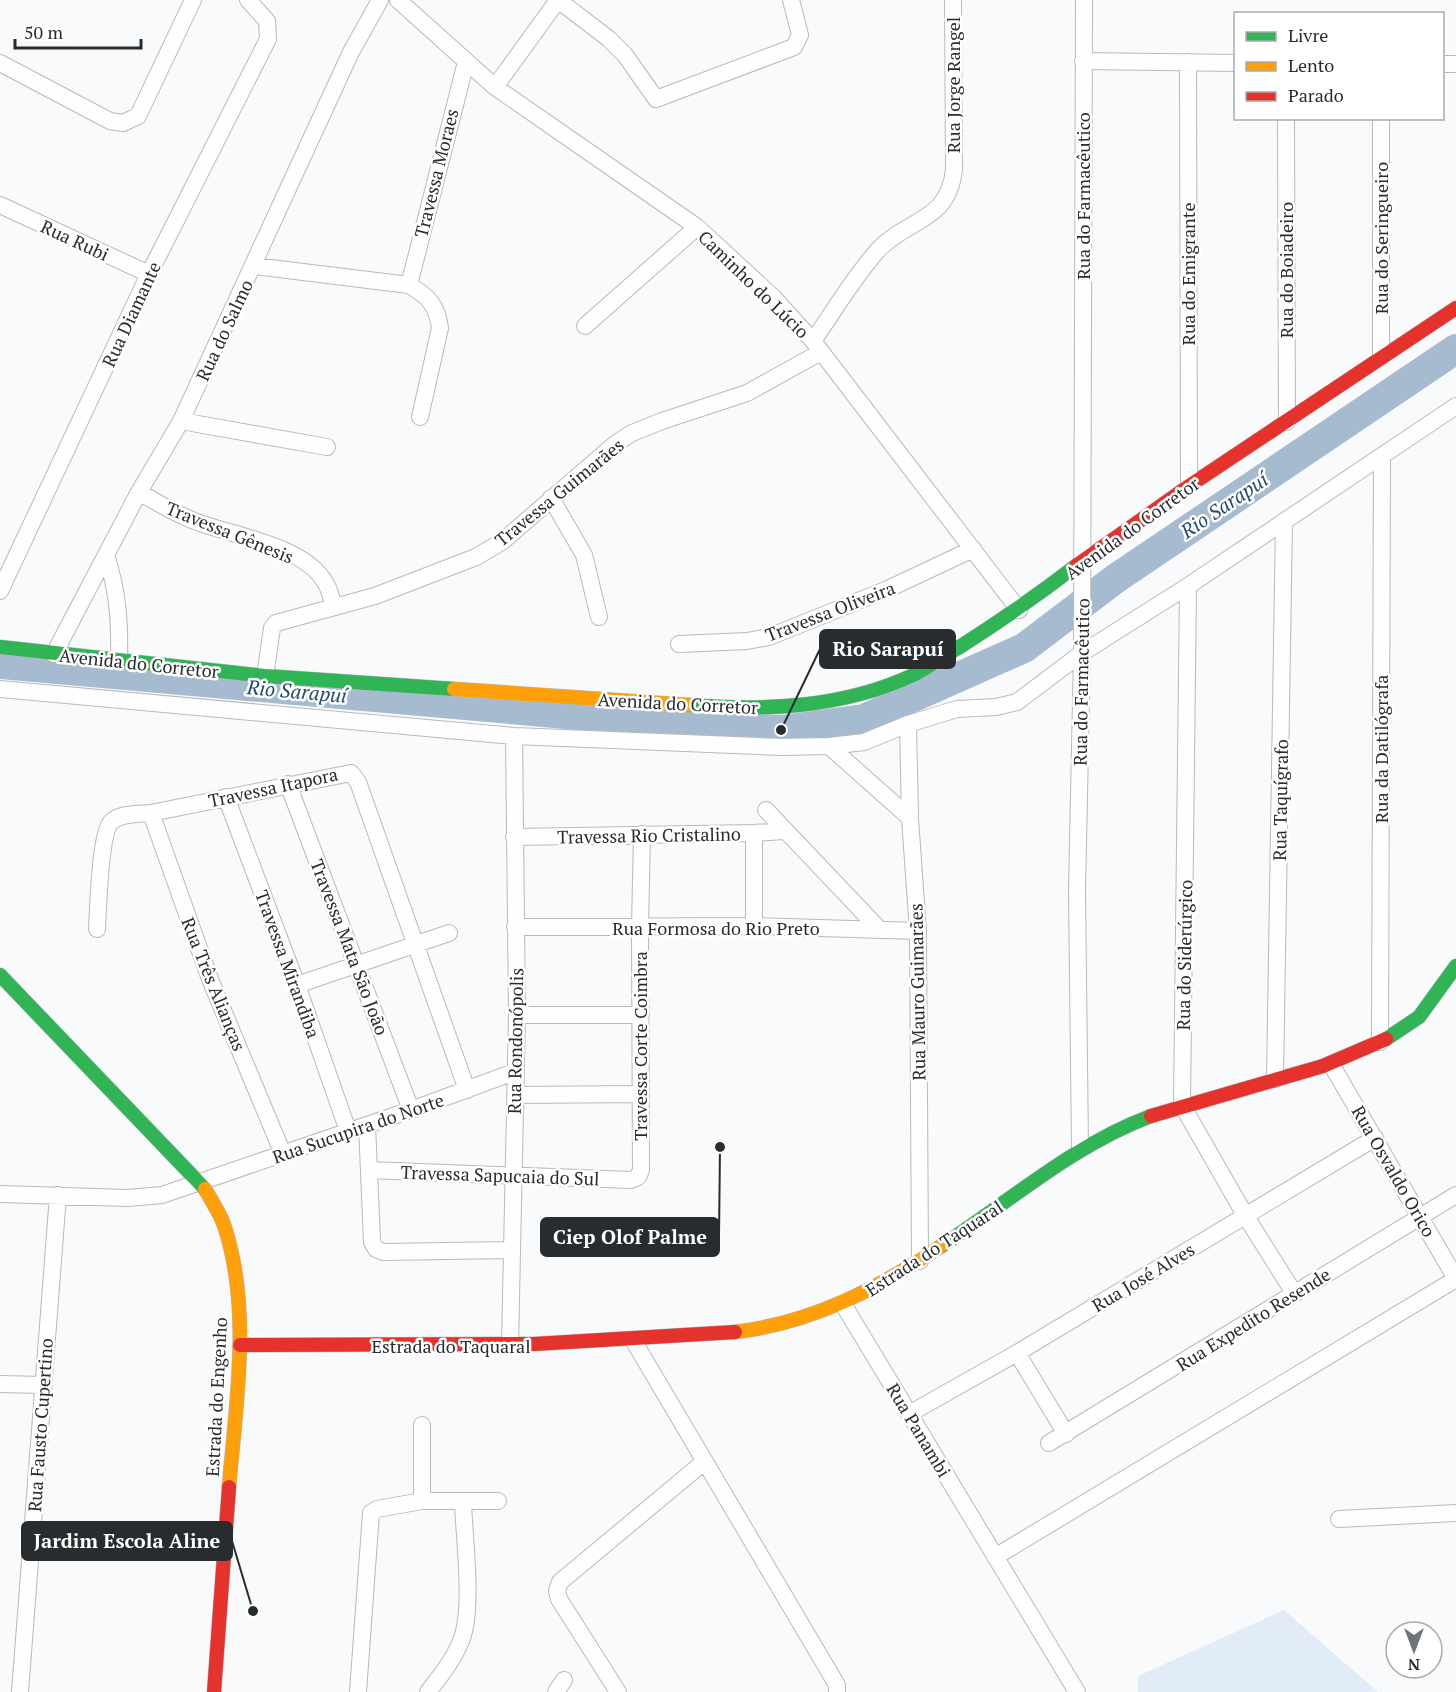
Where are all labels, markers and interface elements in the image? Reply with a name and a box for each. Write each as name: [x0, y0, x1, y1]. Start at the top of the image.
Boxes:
scale bar: [15, 12, 141, 50]
legend: [1234, 12, 1444, 120]
street label: Rua Jorge Rangel: [941, 17, 965, 153]
text: 50 m: [24, 20, 64, 44]
text: Livre: [1288, 23, 1328, 47]
text: Lento: [1288, 53, 1334, 77]
text: Parado: [1288, 83, 1344, 107]
street label: Travessa Moraes: [408, 106, 464, 240]
street label: Rua do Farmacêutico: [1071, 112, 1095, 280]
street label: Rua do Seringueiro: [1369, 162, 1393, 314]
street label: Rua do Boiadeiro: [1274, 202, 1298, 338]
street label: Rua do Emigrante: [1176, 203, 1200, 345]
street label: Rua Rubi: [37, 214, 113, 266]
street label: Caminho do Lúcio: [693, 225, 815, 343]
street label: Rua Diamante: [96, 257, 166, 371]
street label: Rua do Salmo: [190, 275, 258, 385]
street label: Travessa Guimarães: [490, 433, 628, 551]
water label: Rio Sarapuí: [1174, 464, 1275, 545]
street label: Avenida do Corretor: [1060, 471, 1204, 585]
street label: Travessa Gênesis: [163, 495, 297, 569]
street label: Travessa Oliveira: [762, 575, 898, 647]
street label: Rua do Farmacêutico: [1068, 598, 1094, 766]
callout: Rio Sarapuí: [820, 630, 955, 668]
text: Rio Sarapuí: [832, 635, 944, 662]
street label: Avenida do Corretor: [58, 643, 220, 683]
water label: Rio Sarapuí: [245, 673, 350, 709]
street label: Rua da Datilógrafa: [1369, 675, 1393, 823]
street label: Avenida do Corretor: [597, 687, 759, 719]
street label: Rua Taquígrafo: [1267, 739, 1293, 861]
street label: Travessa Itapora: [206, 762, 340, 812]
street label: Travessa Rio Cristalino: [557, 821, 741, 849]
street label: Travessa Mata São João: [305, 856, 395, 1038]
street label: Rua do Siderúrgico: [1171, 879, 1197, 1031]
street label: Travessa Mirandiba: [250, 887, 326, 1041]
street label: Rua Mauro Guimarães: [903, 903, 931, 1081]
street label: Rua Três Alianças: [176, 914, 252, 1054]
street label: Rua Formosa do Rio Preto: [612, 916, 820, 940]
street label: Travessa Corte Coimbra: [628, 951, 652, 1141]
street label: Rua Rondonópolis: [502, 968, 528, 1114]
street label: Rua Sucupira do Norte: [269, 1087, 447, 1169]
street label: Rua Osvaldo Orico: [1347, 1101, 1441, 1241]
street label: Travessa Sapucaia do Sul: [400, 1160, 600, 1190]
street label: Estrada do Taquaral: [861, 1195, 1007, 1301]
callout: Ciep Olof Palme: [541, 1218, 719, 1256]
text: Ciep Olof Palme: [553, 1223, 707, 1250]
street label: Rua José Alves: [1087, 1237, 1199, 1317]
street label: Rua Expedito Resende: [1171, 1262, 1335, 1376]
street label: Estrada do Engenho: [200, 1317, 232, 1477]
street label: Estrada do Taquaral: [371, 1334, 531, 1358]
street label: Rua Fausto Cupertino: [22, 1337, 58, 1513]
street label: Rua Panambi: [882, 1379, 956, 1481]
callout: Jardim Escola Aline: [22, 1522, 232, 1560]
text: Jardim Escola Aline: [34, 1527, 220, 1554]
north arrow: [1384, 1620, 1444, 1680]
text: N: [1408, 1654, 1420, 1676]

